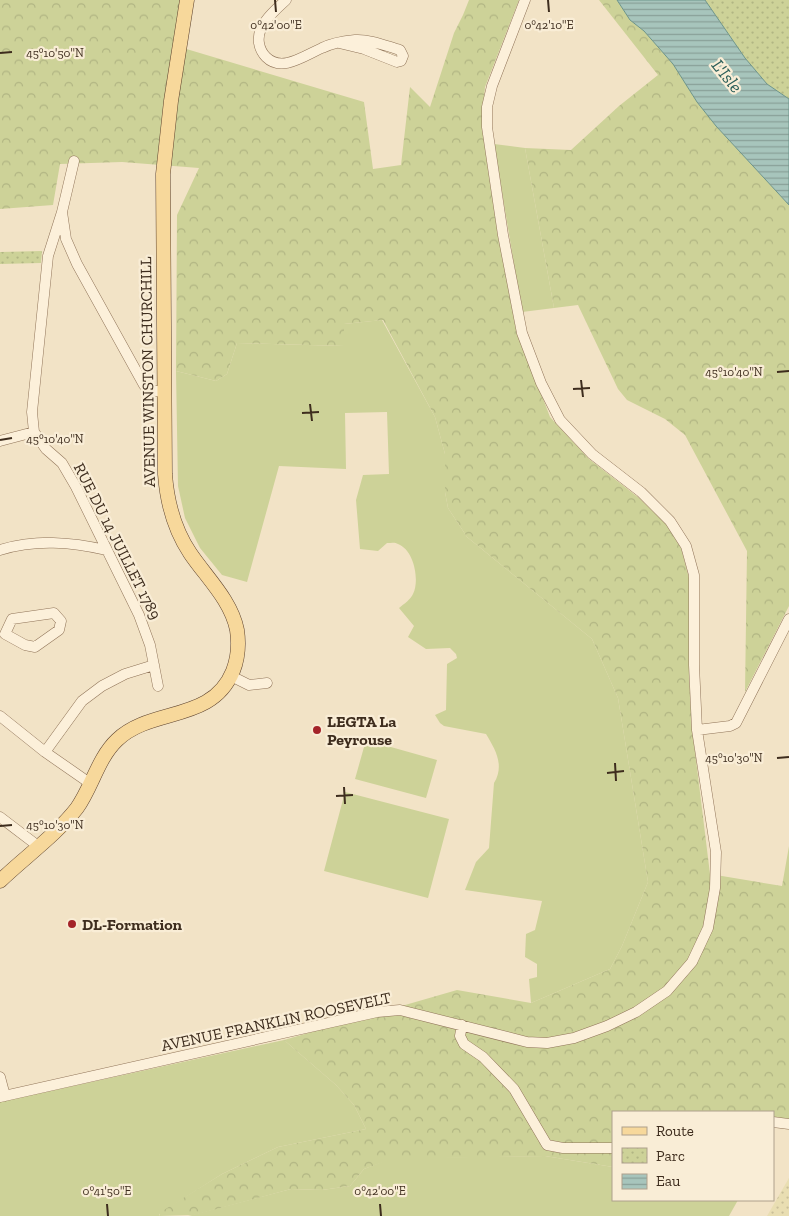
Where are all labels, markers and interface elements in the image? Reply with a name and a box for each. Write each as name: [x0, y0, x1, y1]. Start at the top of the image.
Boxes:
text: 0°42'00"E: [250, 18, 302, 32]
text: 0°42'10"E: [524, 18, 574, 32]
text: 45°10'50"N: [26, 46, 84, 60]
water label: L'Isle: [707, 55, 747, 97]
street label: AVENUE WINSTON CHURCHILL: [136, 256, 159, 487]
text: 45°10'40"N: [705, 365, 763, 379]
text: 45°10'40"N: [26, 432, 84, 446]
street label: RUE DU 14 JUILLET 1789: [70, 460, 165, 623]
place label: LEGTA La Peyrouse: [327, 712, 396, 749]
marker: LEGTA La Peyrouse: [311, 724, 323, 736]
text: 45°10'30"N: [705, 751, 763, 765]
text: 45°10'30"N: [26, 818, 84, 832]
place label: DL-Formation: [82, 915, 183, 934]
marker: DL-Formation: [66, 918, 78, 930]
street label: AVENUE FRANKLIN ROOSEVELT: [159, 988, 393, 1055]
legend: [612, 1111, 774, 1201]
text: Route: [656, 1122, 694, 1140]
text: Parc: [656, 1147, 685, 1165]
text: Eau: [656, 1172, 681, 1190]
text: 0°41'50"E: [83, 1184, 131, 1198]
text: 0°42'00"E: [354, 1184, 406, 1198]

